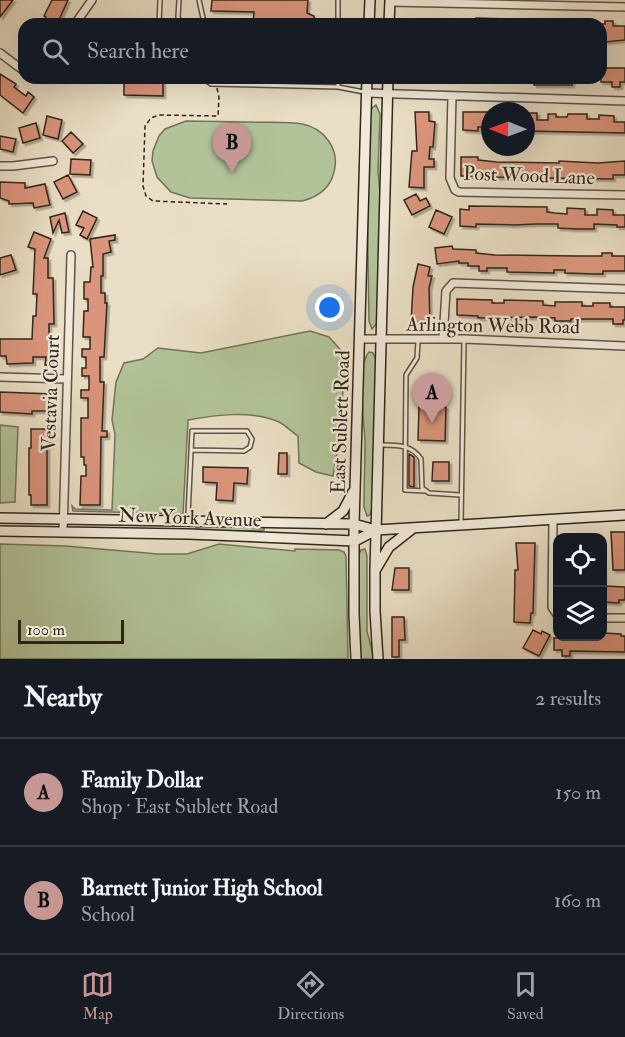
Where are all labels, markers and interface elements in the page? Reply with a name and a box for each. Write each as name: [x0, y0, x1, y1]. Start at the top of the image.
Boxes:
search box: [18, 18, 607, 84]
icon: search: [39, 35, 72, 68]
text: Search here: [87, 37, 189, 65]
north arrow: [481, 102, 535, 156]
pin: B: [212, 124, 252, 173]
street label: Post Wood Lane: [463, 161, 595, 190]
your location: [315, 293, 344, 322]
street label: Arlington Webb Road: [405, 311, 580, 340]
street label: Vestavia Court: [36, 334, 65, 452]
street label: East Sublett Road: [326, 350, 356, 494]
pin: A: [412, 374, 452, 423]
street label: New York Avenue: [118, 503, 262, 532]
map controls: [553, 533, 607, 641]
button: locate: [553, 533, 607, 587]
button: layers: [553, 587, 607, 641]
scale bar: [18, 617, 124, 644]
text: 100 m: [27, 620, 65, 640]
text: Nearby: [24, 682, 102, 714]
text: 2 results: [535, 686, 601, 711]
text: Family Dollar: [81, 766, 203, 794]
text: A: [37, 780, 50, 805]
text: 150 m: [555, 780, 601, 805]
text: Shop · East Sublett Road: [81, 794, 278, 819]
text: Barnett Junior High School: [81, 874, 323, 902]
text: B: [37, 888, 50, 913]
text: 160 m: [554, 888, 601, 913]
text: School: [81, 902, 135, 927]
tab: Map: [81, 968, 114, 1024]
tab: Directions: [277, 968, 344, 1024]
tab: Saved: [507, 968, 544, 1024]

